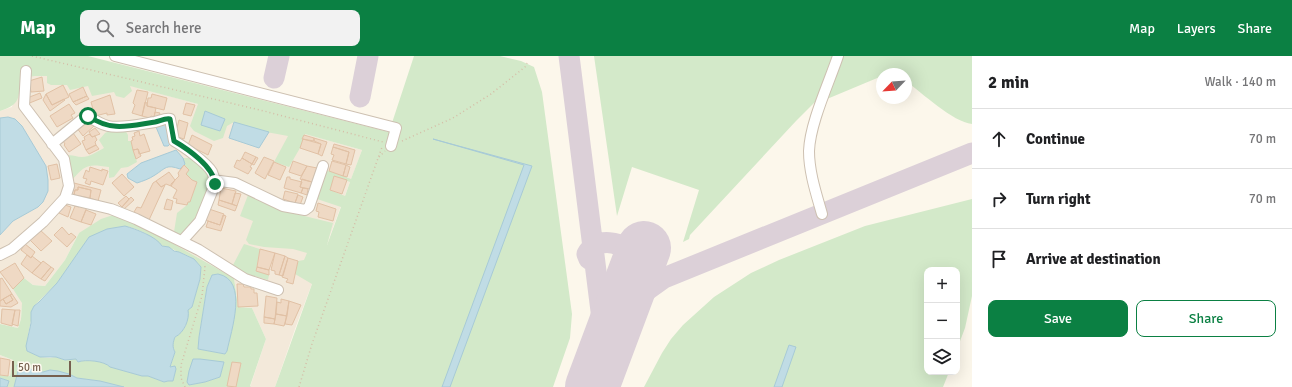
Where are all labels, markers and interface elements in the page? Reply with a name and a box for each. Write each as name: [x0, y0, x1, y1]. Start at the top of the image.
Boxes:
search box: [80, 10, 360, 46]
text: Map: [20, 16, 56, 40]
icon: search: [94, 17, 116, 39]
text: Search here: [126, 19, 201, 37]
text: Map: [1129, 20, 1155, 37]
text: Layers: [1177, 20, 1216, 37]
text: Share: [1238, 20, 1272, 37]
north arrow: [876, 68, 912, 104]
text: 2 min: [988, 72, 1029, 93]
text: Walk · 140 m: [1205, 74, 1276, 90]
route start: [79, 107, 97, 125]
icon: ahead: [988, 128, 1010, 150]
text: Continue: [1026, 130, 1085, 148]
text: 70 m: [1249, 131, 1276, 147]
route end: [206, 175, 224, 193]
icon: right: [988, 188, 1010, 210]
text: Turn right: [1026, 190, 1091, 208]
text: 70 m: [1249, 191, 1276, 207]
icon: arrive: [988, 248, 1010, 270]
text: Arrive at destination: [1026, 250, 1161, 268]
map controls: [924, 267, 960, 375]
button: +: [924, 267, 960, 303]
button: Save: [988, 300, 1128, 337]
button: Share: [1136, 300, 1276, 337]
button: −: [924, 303, 960, 339]
button: layers: [924, 339, 960, 375]
scale bar: [12, 359, 71, 378]
text: 50 m: [18, 361, 41, 374]

